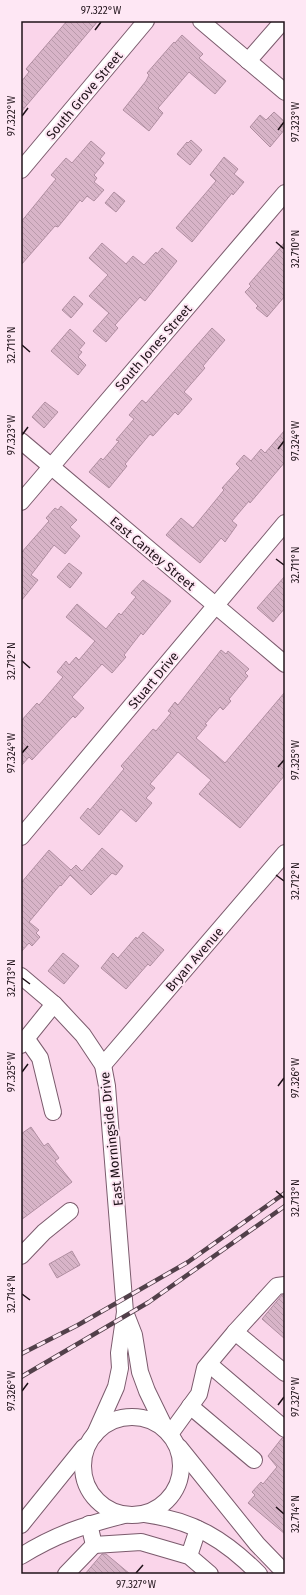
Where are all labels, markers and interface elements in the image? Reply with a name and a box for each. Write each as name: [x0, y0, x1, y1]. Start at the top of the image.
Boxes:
text: 97.322°W: [81, 5, 122, 17]
street label: South Grove Street: [43, 48, 126, 142]
text: 97.322°W: [6, 95, 18, 136]
text: 97.323°W: [290, 101, 302, 142]
text: 32.710°N: [290, 230, 302, 268]
street label: South Jones Street: [112, 301, 195, 393]
text: 32.711°N: [6, 326, 18, 364]
text: 97.323°W: [6, 414, 18, 455]
text: 97.324°W: [290, 420, 302, 461]
street label: East Cantey Street: [107, 513, 198, 594]
text: 32.711°N: [290, 546, 302, 584]
text: 32.712°N: [6, 642, 18, 680]
street label: Stuart Drive: [125, 649, 182, 712]
text: 97.324°W: [6, 732, 18, 773]
text: 97.325°W: [290, 739, 302, 780]
text: 32.712°N: [290, 862, 302, 900]
street label: Bryan Avenue: [162, 924, 226, 995]
text: 32.713°N: [6, 959, 18, 997]
text: 97.325°W: [6, 1051, 18, 1092]
text: 97.326°W: [290, 1057, 302, 1098]
street label: East Morningside Drive: [97, 1071, 126, 1207]
text: 32.713°N: [290, 1179, 302, 1217]
text: 32.714°N: [6, 1275, 18, 1313]
text: 97.326°W: [6, 1370, 18, 1411]
text: 97.327°W: [290, 1376, 302, 1417]
text: 32.714°N: [290, 1495, 302, 1533]
text: 97.327°W: [116, 1579, 157, 1591]

